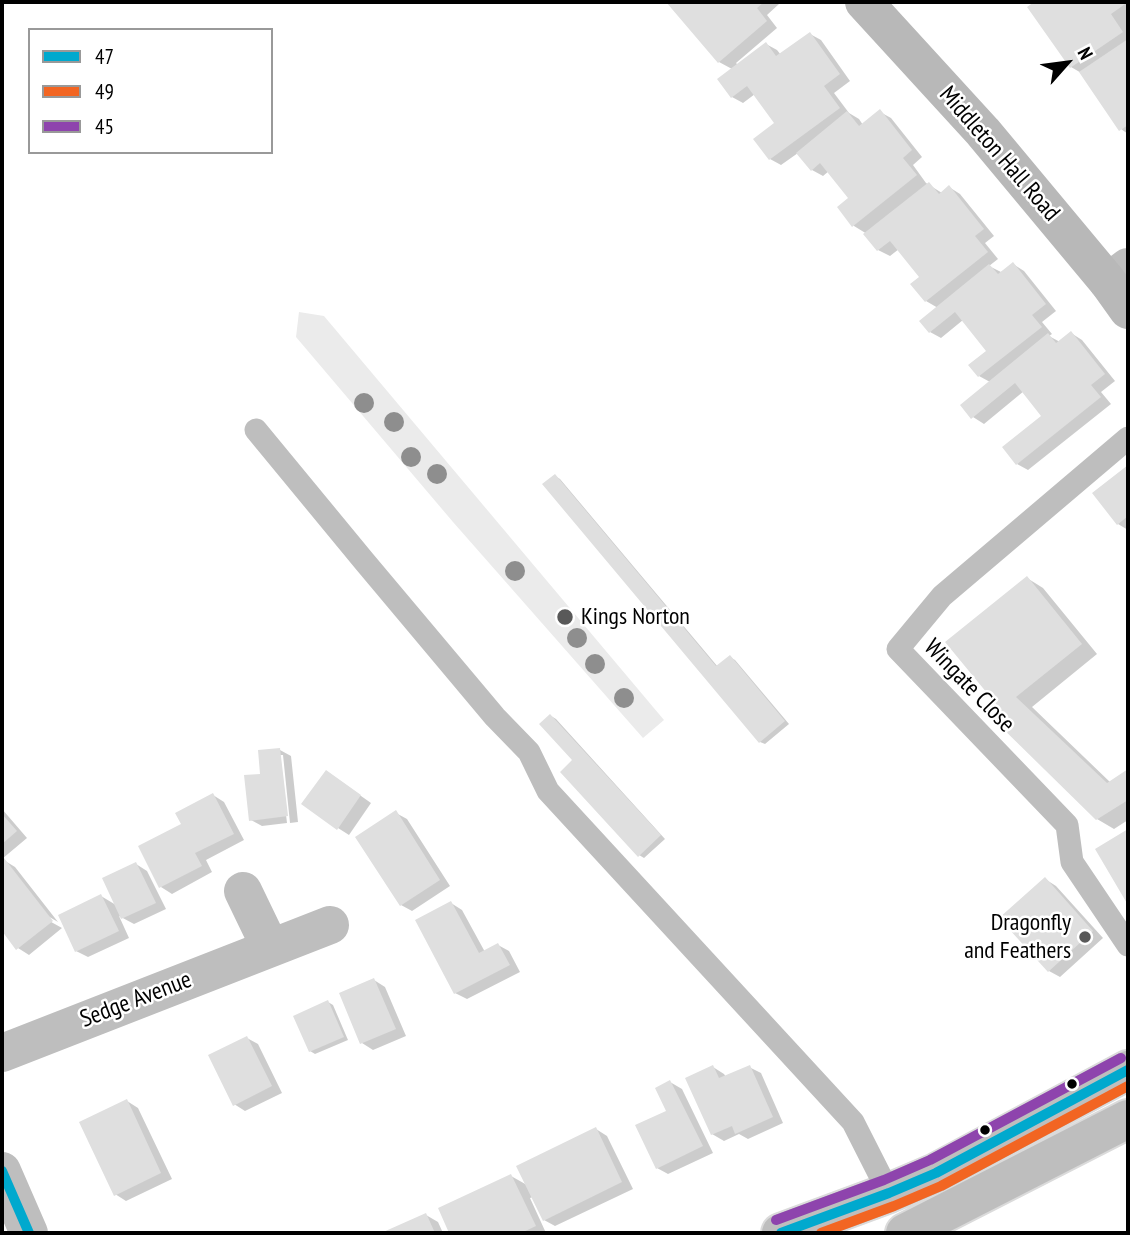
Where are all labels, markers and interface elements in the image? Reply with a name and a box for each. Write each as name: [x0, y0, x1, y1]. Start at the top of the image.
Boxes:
legend: [28, 28, 273, 154]
north arrow: [1032, 28, 1102, 98]
text: 47: [95, 43, 114, 70]
text: N: [1073, 43, 1099, 63]
text: 49: [95, 78, 114, 105]
street label: Middleton Hall Road: [933, 81, 1065, 227]
text: 45: [95, 113, 114, 140]
place label: Kings Norton: [581, 603, 690, 631]
marker: Kings Norton: [555, 607, 575, 627]
street label: Wingate Close: [918, 633, 1020, 739]
place label: Dragonfly and Feathers: [964, 909, 1071, 965]
marker: Dragonfly and Feathers: [1077, 929, 1093, 945]
street label: Sedge Avenue: [76, 966, 196, 1034]
unlabelled marker: [1065, 1077, 1079, 1091]
unlabelled marker: [978, 1123, 992, 1137]

